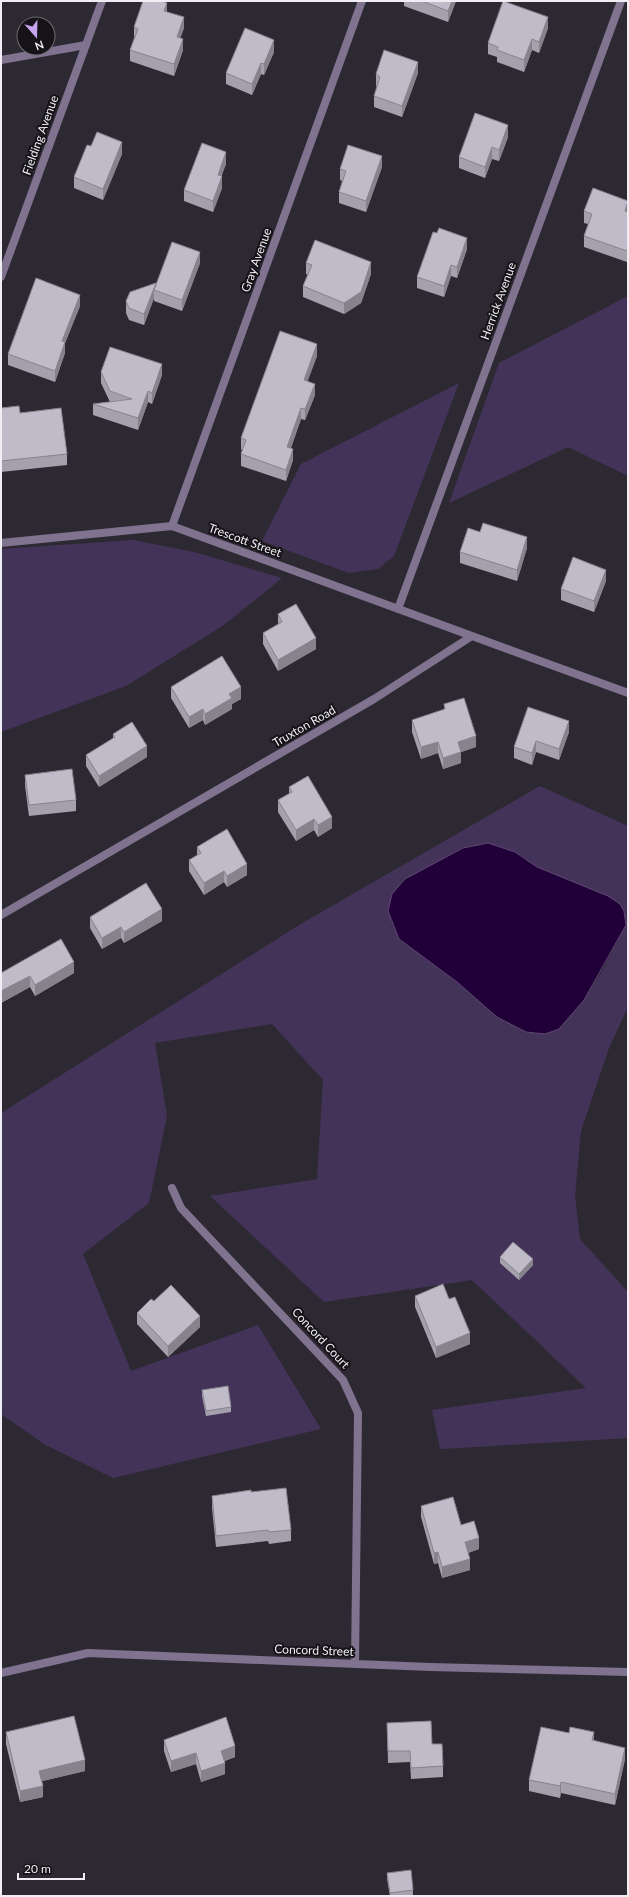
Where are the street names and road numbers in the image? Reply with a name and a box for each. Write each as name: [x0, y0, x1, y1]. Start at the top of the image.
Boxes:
street label: Fielding Avenue: [19, 93, 61, 177]
street label: Gray Avenue: [237, 226, 275, 294]
street label: Herrick Avenue: [477, 260, 519, 342]
street label: Trescott Street: [206, 520, 284, 560]
street label: Truxton Road: [270, 702, 338, 750]
street label: Concord Court: [289, 1304, 353, 1372]
street label: Concord Street: [274, 1641, 355, 1659]

